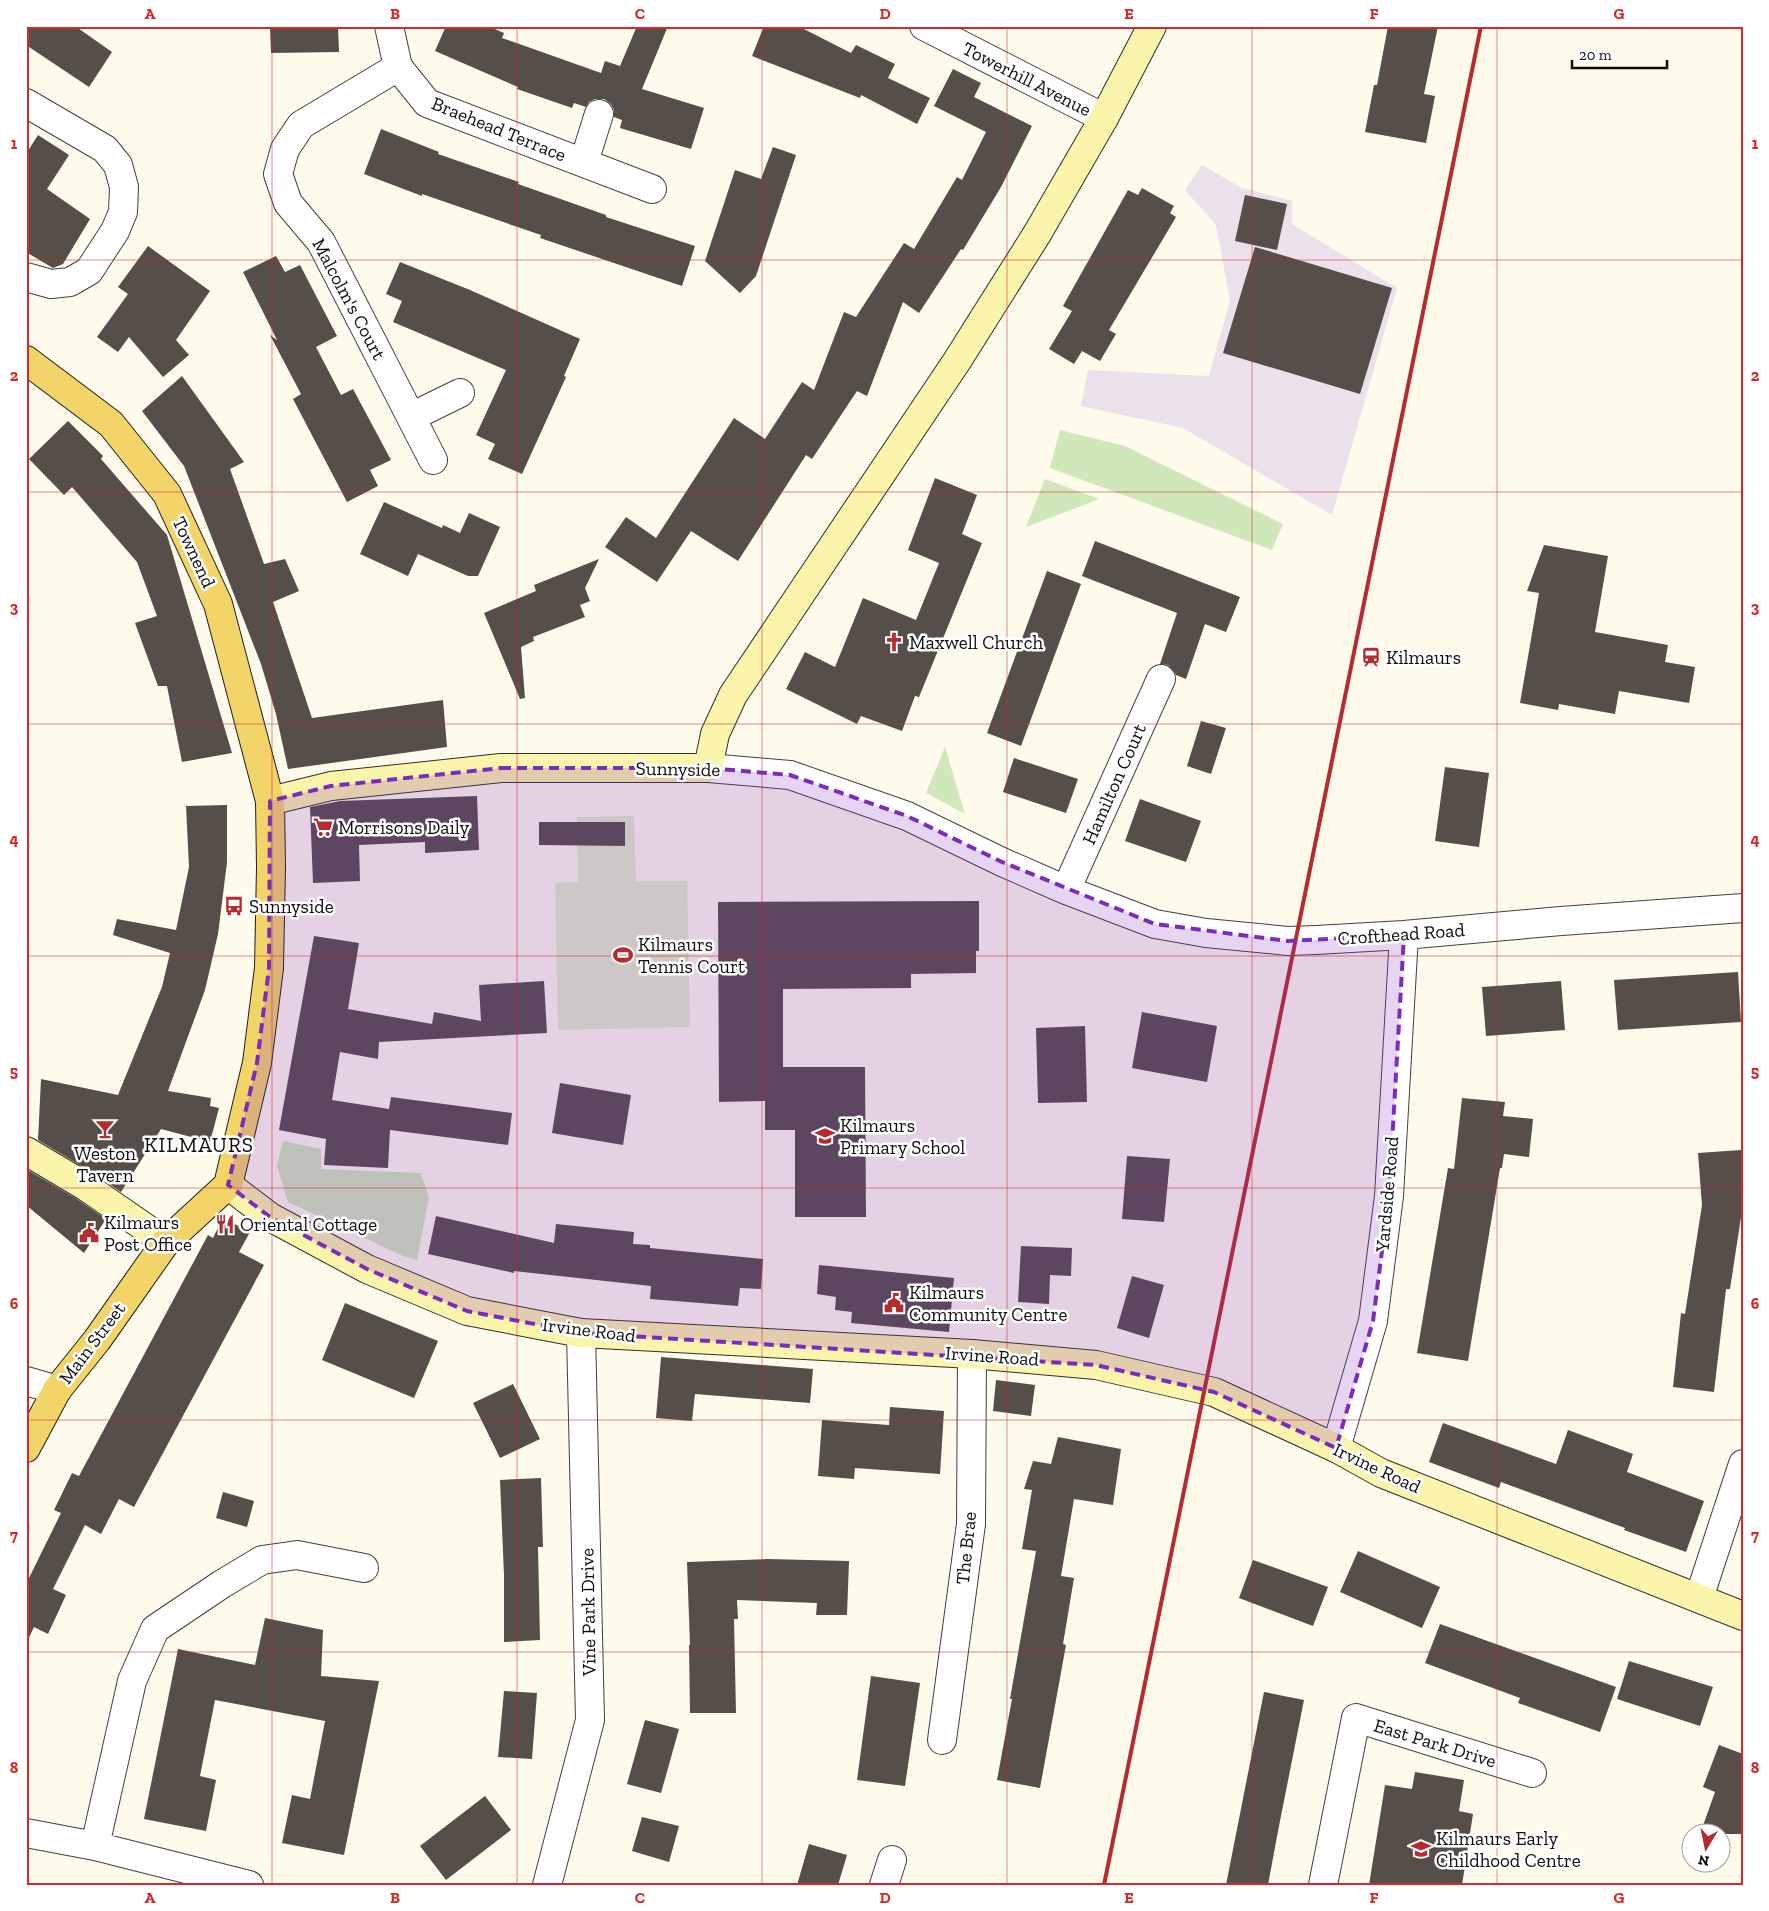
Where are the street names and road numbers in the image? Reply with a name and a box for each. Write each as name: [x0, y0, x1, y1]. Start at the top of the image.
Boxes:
street label: Towerhill Avenue: [959, 37, 1095, 121]
street label: Braehead Terrace: [428, 92, 570, 166]
street label: Malcolm's Court: [307, 234, 391, 364]
street label: Townend: [168, 513, 221, 592]
street label: Hamilton Court: [1077, 720, 1151, 848]
street label: Sunnyside: [636, 757, 721, 781]
street label: Crofthead Road: [1337, 918, 1466, 950]
street label: Yardside Road: [1370, 1135, 1404, 1254]
street label: Main Street: [54, 1298, 130, 1388]
street label: Irvine Road: [541, 1313, 638, 1347]
street label: Irvine Road: [944, 1341, 1040, 1371]
street label: Irvine Road: [1330, 1438, 1425, 1499]
street label: The Brae: [951, 1510, 981, 1586]
street label: Vine Park Drive: [575, 1548, 601, 1677]
street label: East Park Drive: [1371, 1713, 1499, 1773]

